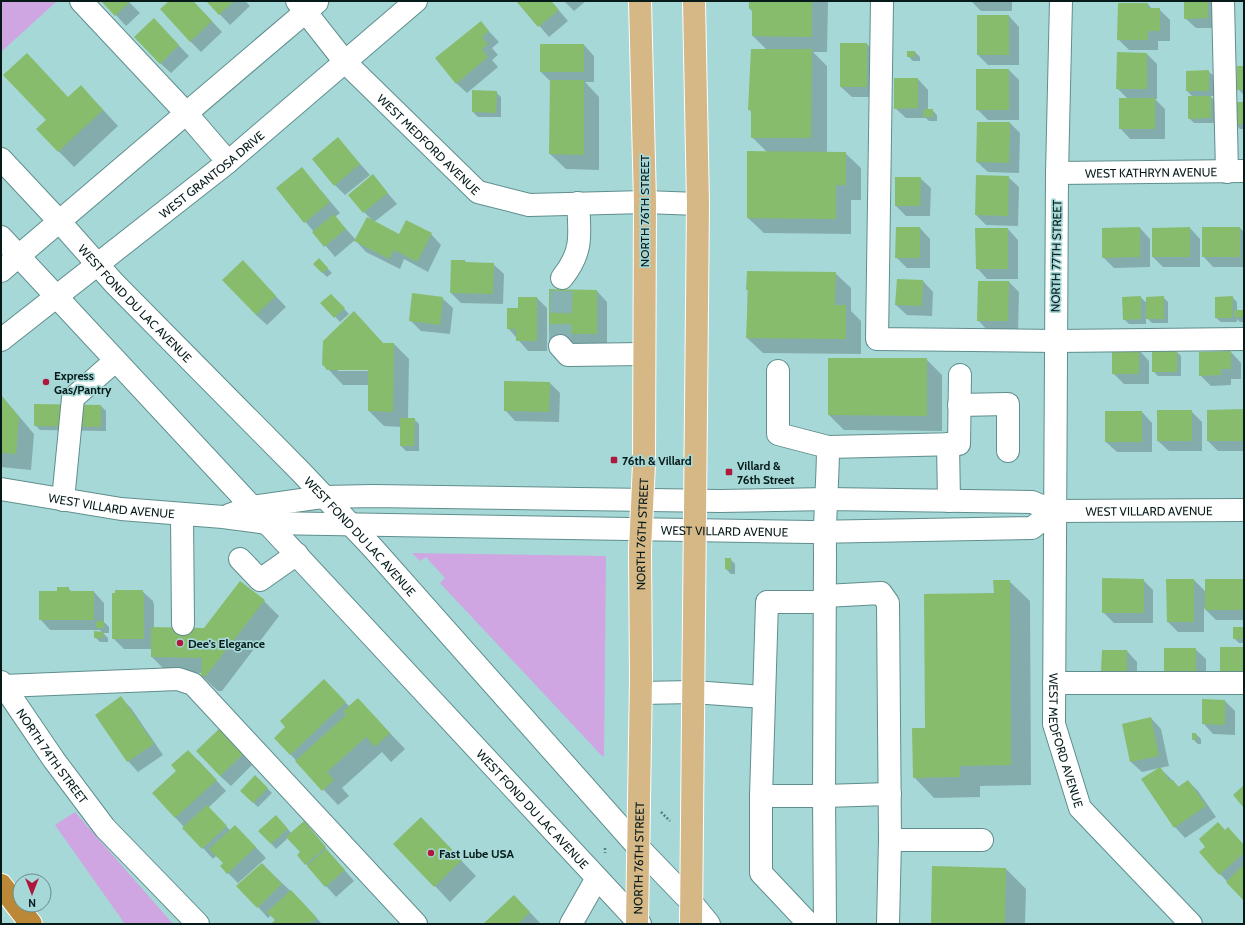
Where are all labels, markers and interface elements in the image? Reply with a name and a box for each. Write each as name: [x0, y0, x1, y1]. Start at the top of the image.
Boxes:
street label: WEST MEDFORD AVENUE: [374, 90, 484, 198]
street label: WEST GRANTOSA DRIVE: [156, 127, 267, 221]
street label: NORTH 76TH STREET: [637, 154, 652, 267]
street label: WEST KATHRYN AVENUE: [1085, 164, 1218, 180]
street label: NORTH 77TH STREET: [1048, 199, 1064, 312]
street label: WEST FOND DU LAC AVENUE: [75, 241, 196, 365]
place label: Express Gas/Pantry: [54, 368, 112, 397]
marker: Express Gas/Pantry: [41, 377, 51, 387]
place label: 76th & Villard: [622, 453, 692, 468]
marker: 76th & Villard: [609, 455, 619, 465]
place label: Villard & 76th Street: [737, 458, 794, 487]
marker: Villard & 76th Street: [724, 467, 734, 477]
street label: WEST FOND DU LAC AVENUE: [301, 473, 420, 599]
street label: NORTH 76TH STREET: [632, 477, 651, 590]
street label: WEST VILLARD AVENUE: [47, 490, 176, 521]
street label: WEST VILLARD AVENUE: [1085, 503, 1213, 518]
street label: WEST VILLARD AVENUE: [661, 522, 789, 539]
place label: Dee's Elegance: [188, 636, 265, 651]
marker: Dee's Elegance: [175, 638, 185, 648]
street label: WEST MEDFORD AVENUE: [1047, 673, 1087, 810]
street label: NORTH 74TH STREET: [14, 706, 92, 807]
street label: WEST FOND DU LAC AVENUE: [474, 746, 592, 872]
street label: NORTH 76TH STREET: [630, 801, 647, 914]
place label: Fast Lube USA: [439, 846, 515, 861]
marker: Fast Lube USA: [426, 848, 436, 858]
north arrow: [12, 873, 52, 913]
text: N: [28, 896, 36, 910]

